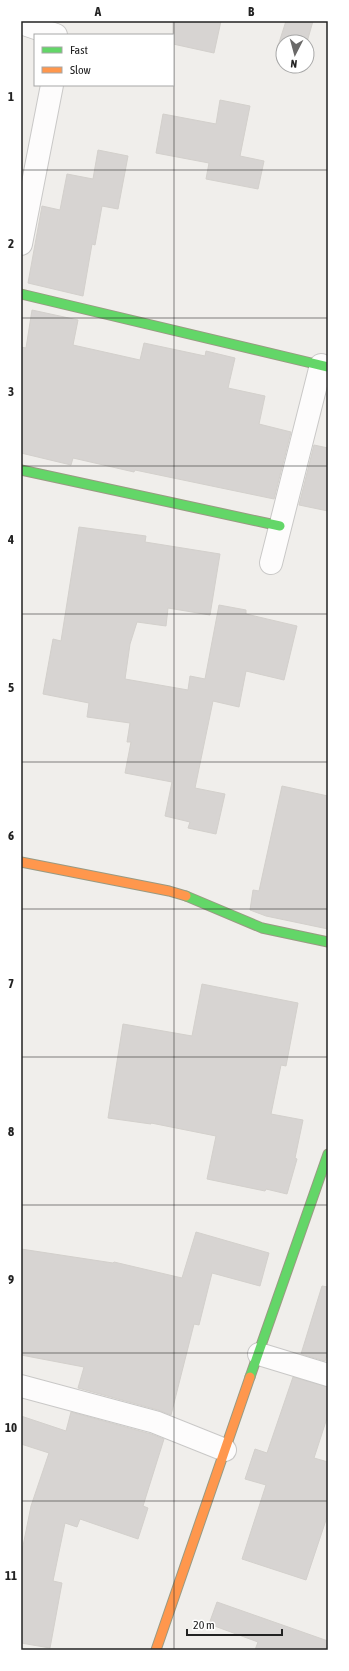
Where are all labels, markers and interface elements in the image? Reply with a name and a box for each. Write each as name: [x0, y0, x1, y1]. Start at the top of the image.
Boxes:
text: A: [94, 4, 102, 19]
text: B: [248, 4, 255, 19]
legend: [34, 34, 174, 86]
north arrow: [275, 34, 315, 74]
text: Fast: [70, 43, 88, 57]
text: N: [290, 58, 298, 70]
text: Slow: [70, 63, 91, 77]
text: 1: [8, 89, 14, 104]
text: 2: [8, 236, 14, 251]
text: 3: [8, 384, 14, 399]
text: 4: [7, 532, 14, 547]
text: 5: [8, 680, 14, 695]
text: 6: [8, 828, 14, 843]
text: 7: [8, 976, 14, 991]
text: 8: [8, 1124, 14, 1139]
text: 9: [8, 1272, 14, 1287]
text: 10: [5, 1420, 17, 1435]
text: 11: [5, 1568, 17, 1583]
scale bar: [187, 1611, 282, 1637]
text: 20 m: [193, 1618, 215, 1632]

